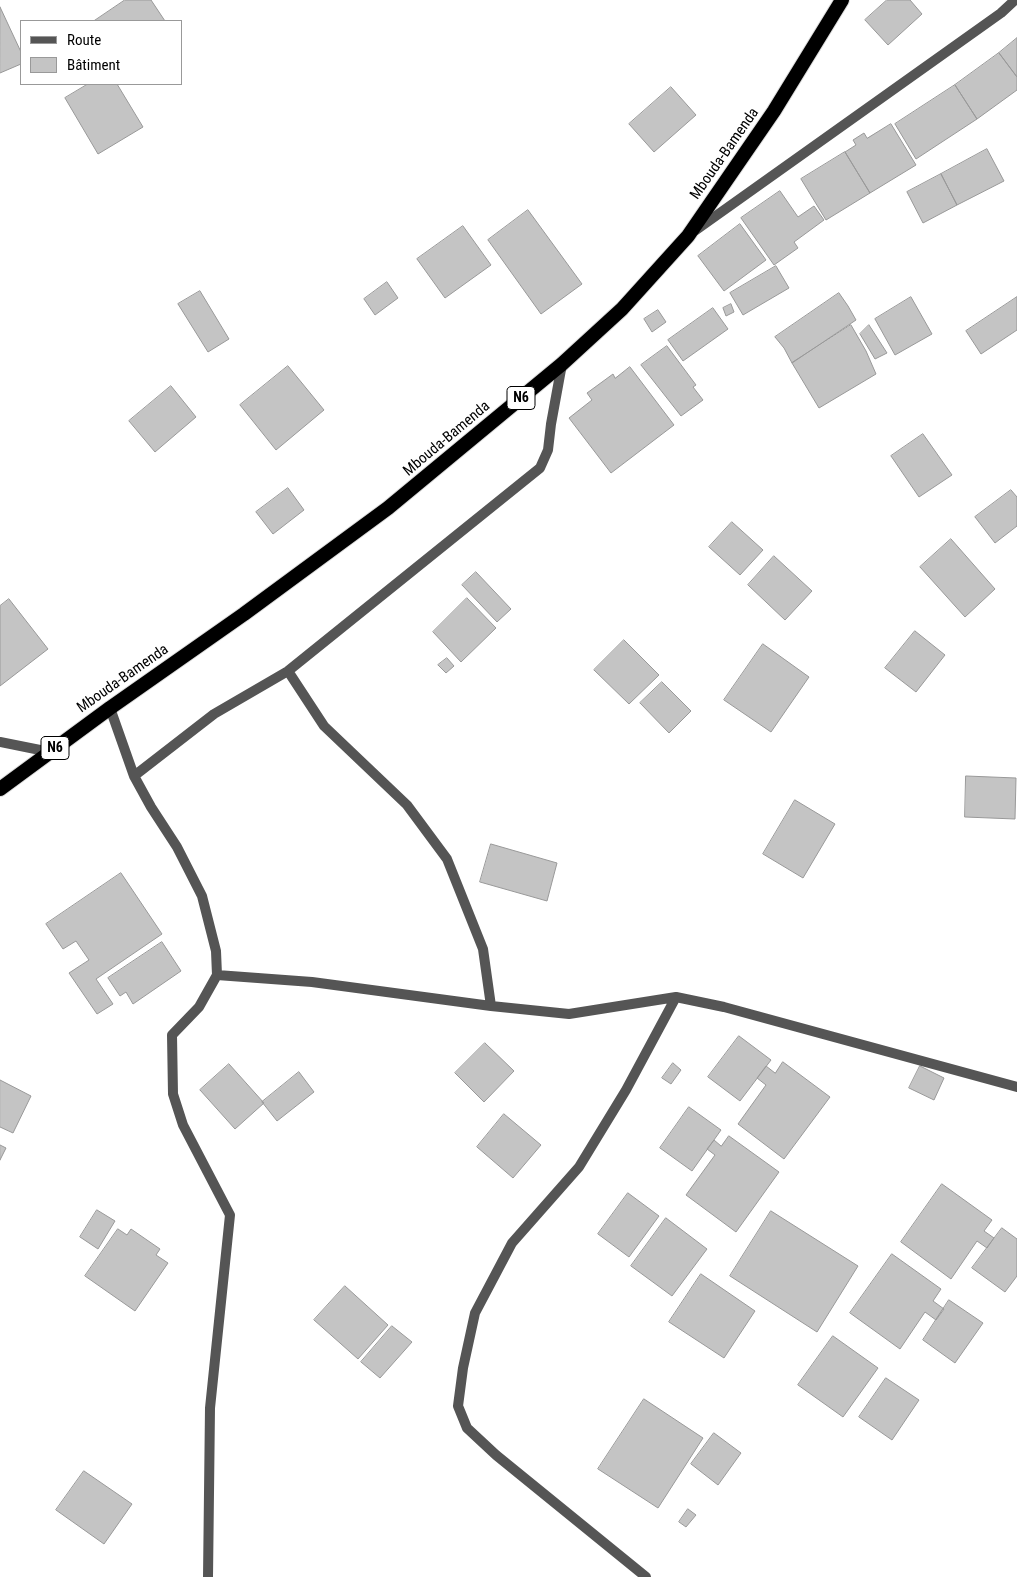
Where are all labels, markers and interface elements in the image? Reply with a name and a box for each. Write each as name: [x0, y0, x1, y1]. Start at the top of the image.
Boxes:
legend: [20, 20, 182, 85]
text: Route: [67, 31, 101, 49]
text: Bâtiment: [67, 56, 120, 74]
street label: Mbouda-Bamenda: [687, 105, 763, 203]
road number: N6: [507, 386, 535, 409]
street label: Mbouda-Bamenda: [400, 398, 494, 480]
street label: Mbouda-Bamenda: [74, 641, 172, 717]
road number: N6: [41, 736, 69, 760]

